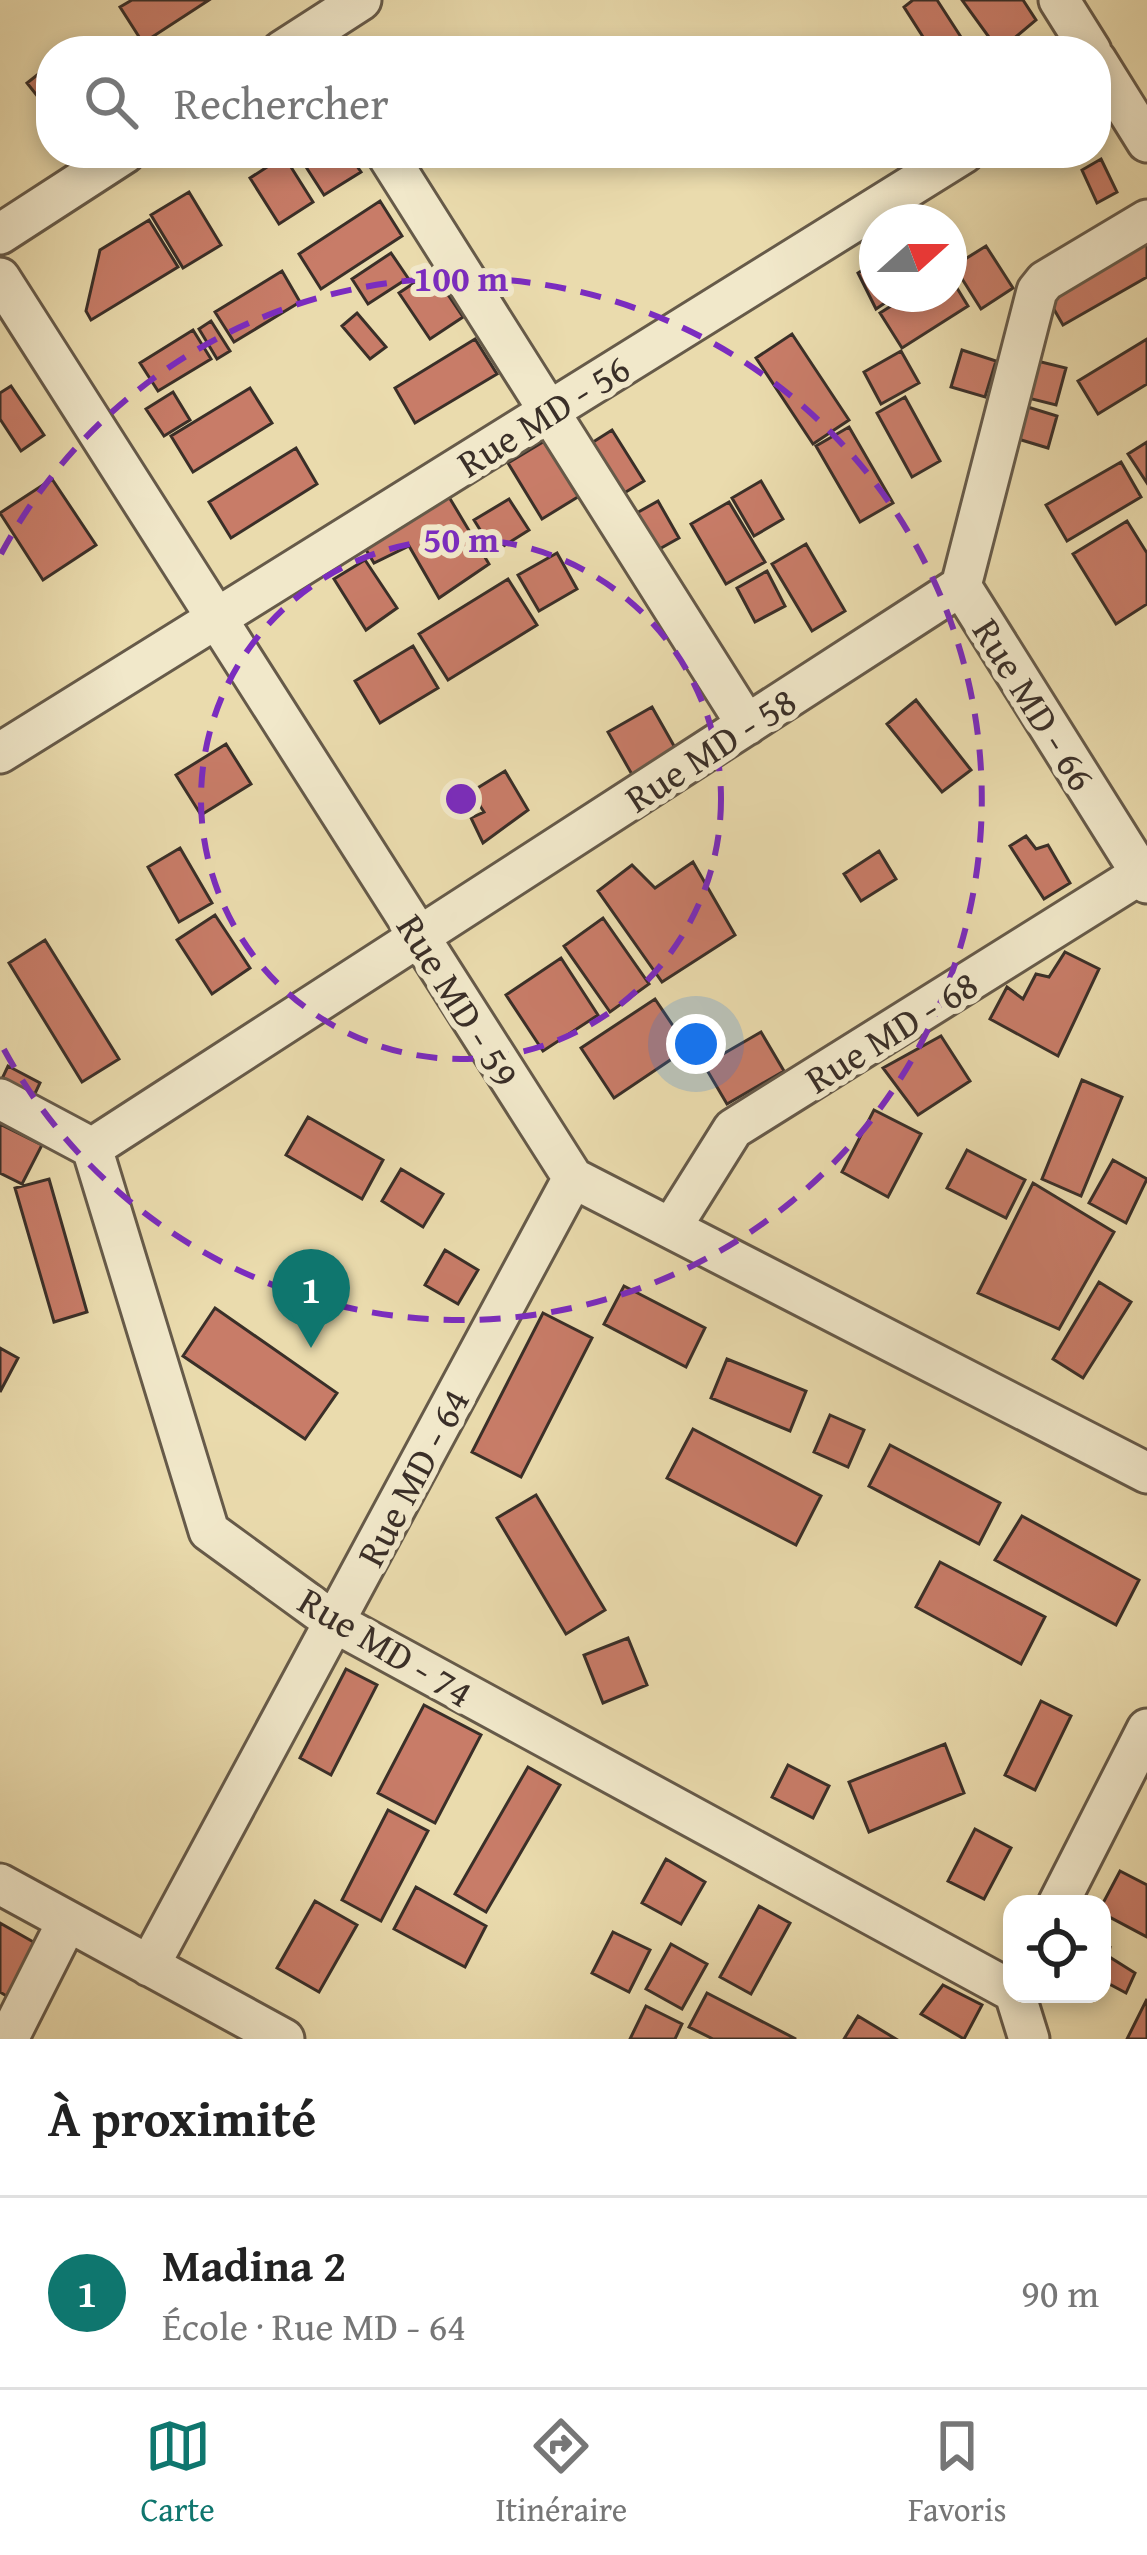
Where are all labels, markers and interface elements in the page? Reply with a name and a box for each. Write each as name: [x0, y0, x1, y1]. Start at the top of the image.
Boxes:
search box: [36, 36, 1111, 168]
icon: search: [78, 69, 144, 135]
text: Rechercher: [174, 70, 389, 135]
north arrow: [859, 204, 967, 312]
text: 100 m: [414, 251, 509, 304]
street label: Rue MD - 56: [446, 339, 640, 491]
text: 50 m: [423, 512, 499, 565]
street label: Rue MD - 66: [959, 607, 1111, 801]
street label: Rue MD - 58: [613, 672, 807, 826]
centre of rings: [440, 778, 482, 820]
street label: Rue MD - 59: [383, 903, 535, 1097]
street label: Rue MD - 68: [794, 955, 988, 1107]
your location: [666, 1014, 726, 1074]
pin: 1: [272, 1249, 350, 1348]
street label: Rue MD - 64: [341, 1378, 483, 1576]
street label: Rue MD - 74: [288, 1572, 484, 1720]
map controls: [1003, 1895, 1111, 2003]
button: locate: [1003, 1895, 1111, 2003]
text: À proximité: [48, 2080, 316, 2155]
text: Madina 2: [162, 2232, 346, 2297]
text: 1: [77, 2264, 97, 2321]
text: 90 m: [1021, 2264, 1099, 2321]
text: École · Rue MD - 64: [162, 2297, 466, 2354]
tab: Carte: [140, 2413, 215, 2533]
tab: Itinéraire: [495, 2413, 627, 2533]
tab: Favoris: [908, 2413, 1007, 2533]

